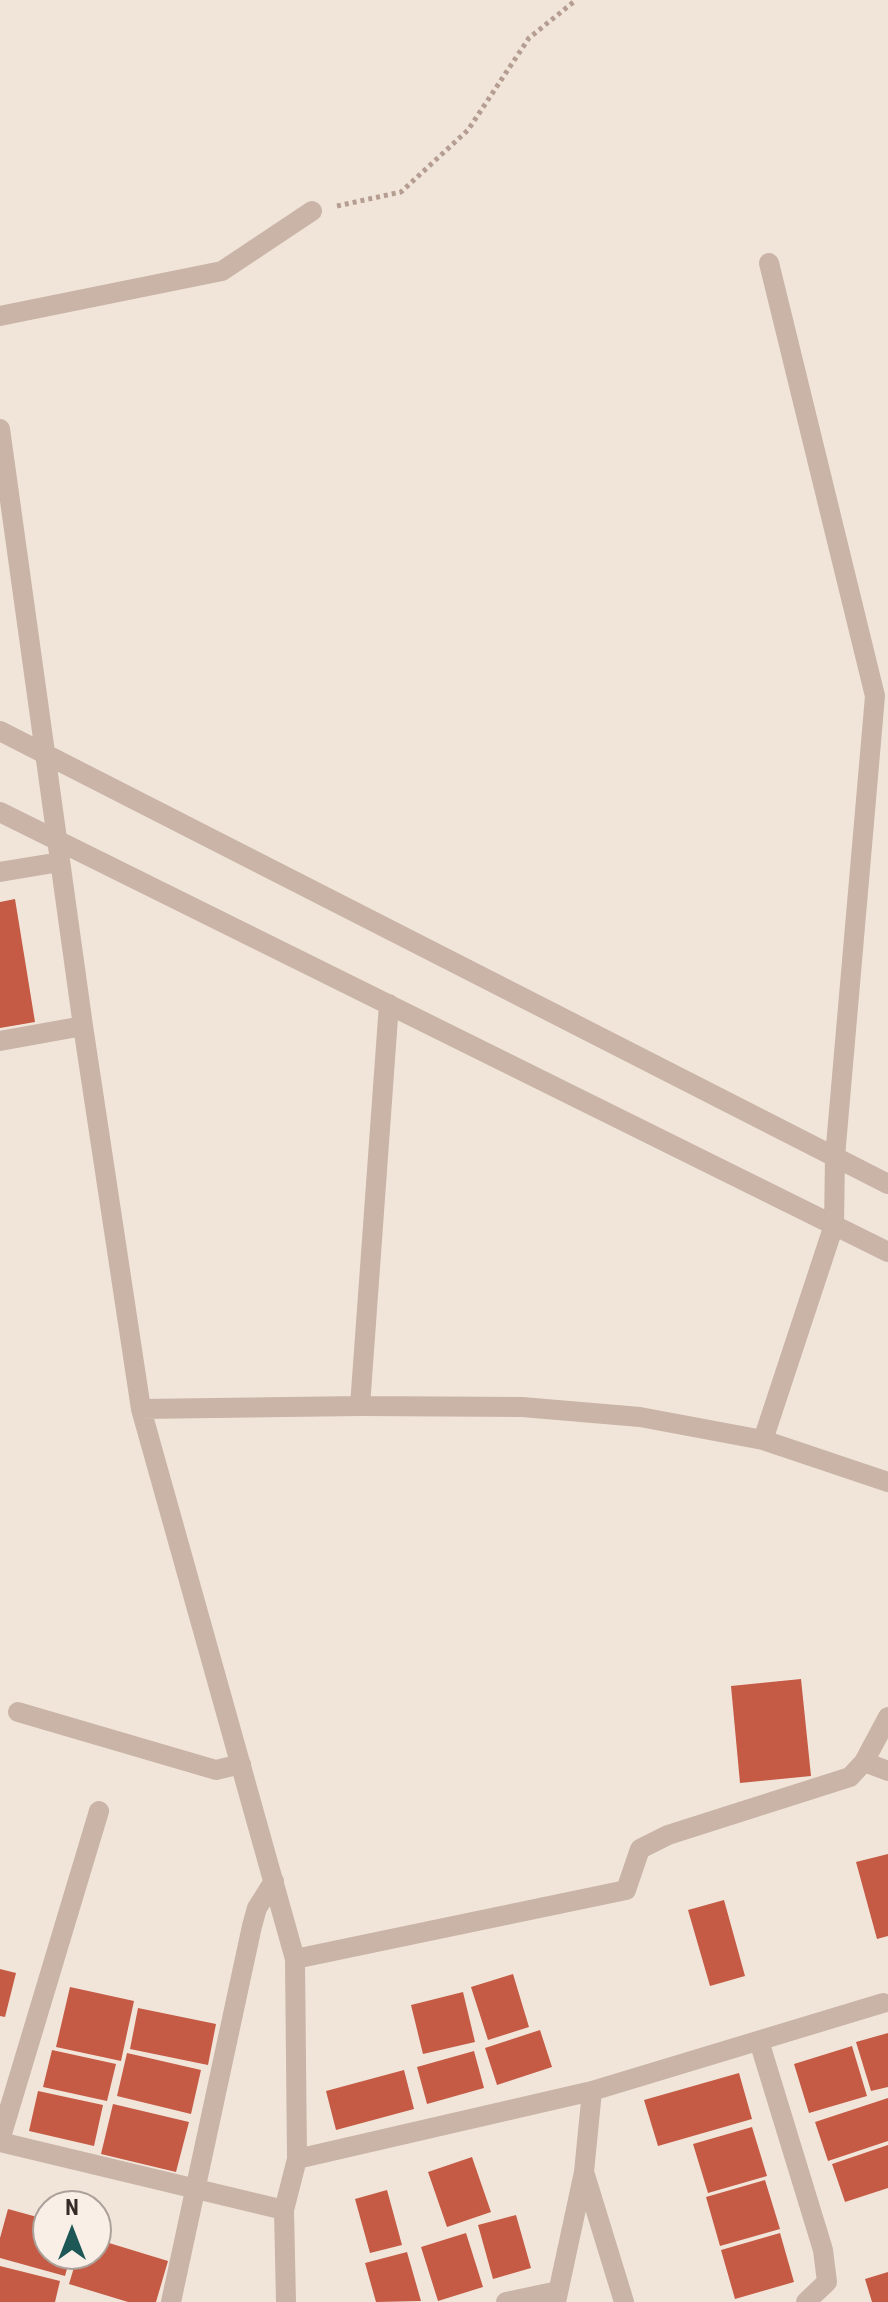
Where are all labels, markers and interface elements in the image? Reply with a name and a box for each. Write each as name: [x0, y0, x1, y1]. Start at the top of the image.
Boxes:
north arrow: [32, 2190, 112, 2270]
text: N: [65, 2195, 79, 2220]

